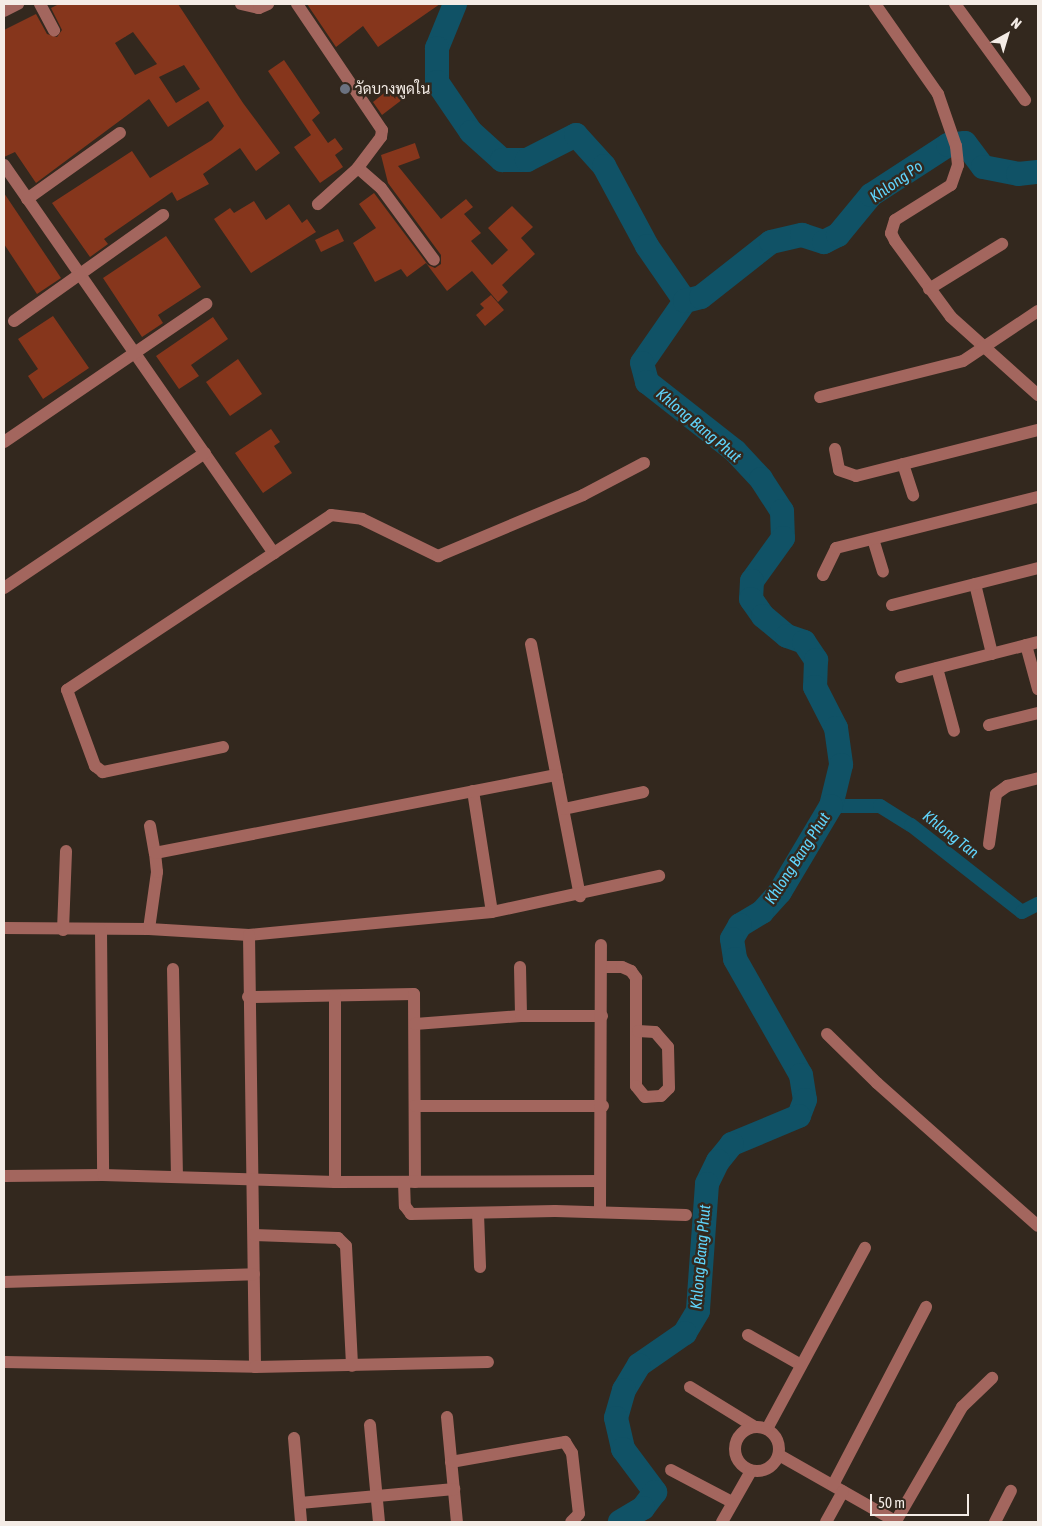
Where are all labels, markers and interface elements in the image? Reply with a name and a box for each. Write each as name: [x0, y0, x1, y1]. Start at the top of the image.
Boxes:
north arrow: [982, 10, 1032, 60]
text: N: [1008, 15, 1025, 32]
place label: วัดบางพูดใน: [355, 80, 430, 98]
marker: วัดบางพูดใน: [339, 83, 351, 95]
water label: Khlong Po: [866, 156, 926, 206]
water label: Khlong Bang Phut: [653, 384, 745, 466]
water label: Khlong Tan: [919, 806, 983, 862]
water label: Khlong Bang Phut: [760, 809, 834, 907]
water label: Khlong Bang Phut: [686, 1204, 714, 1310]
scale bar: [872, 1484, 971, 1516]
text: 50 m: [878, 1494, 905, 1511]

